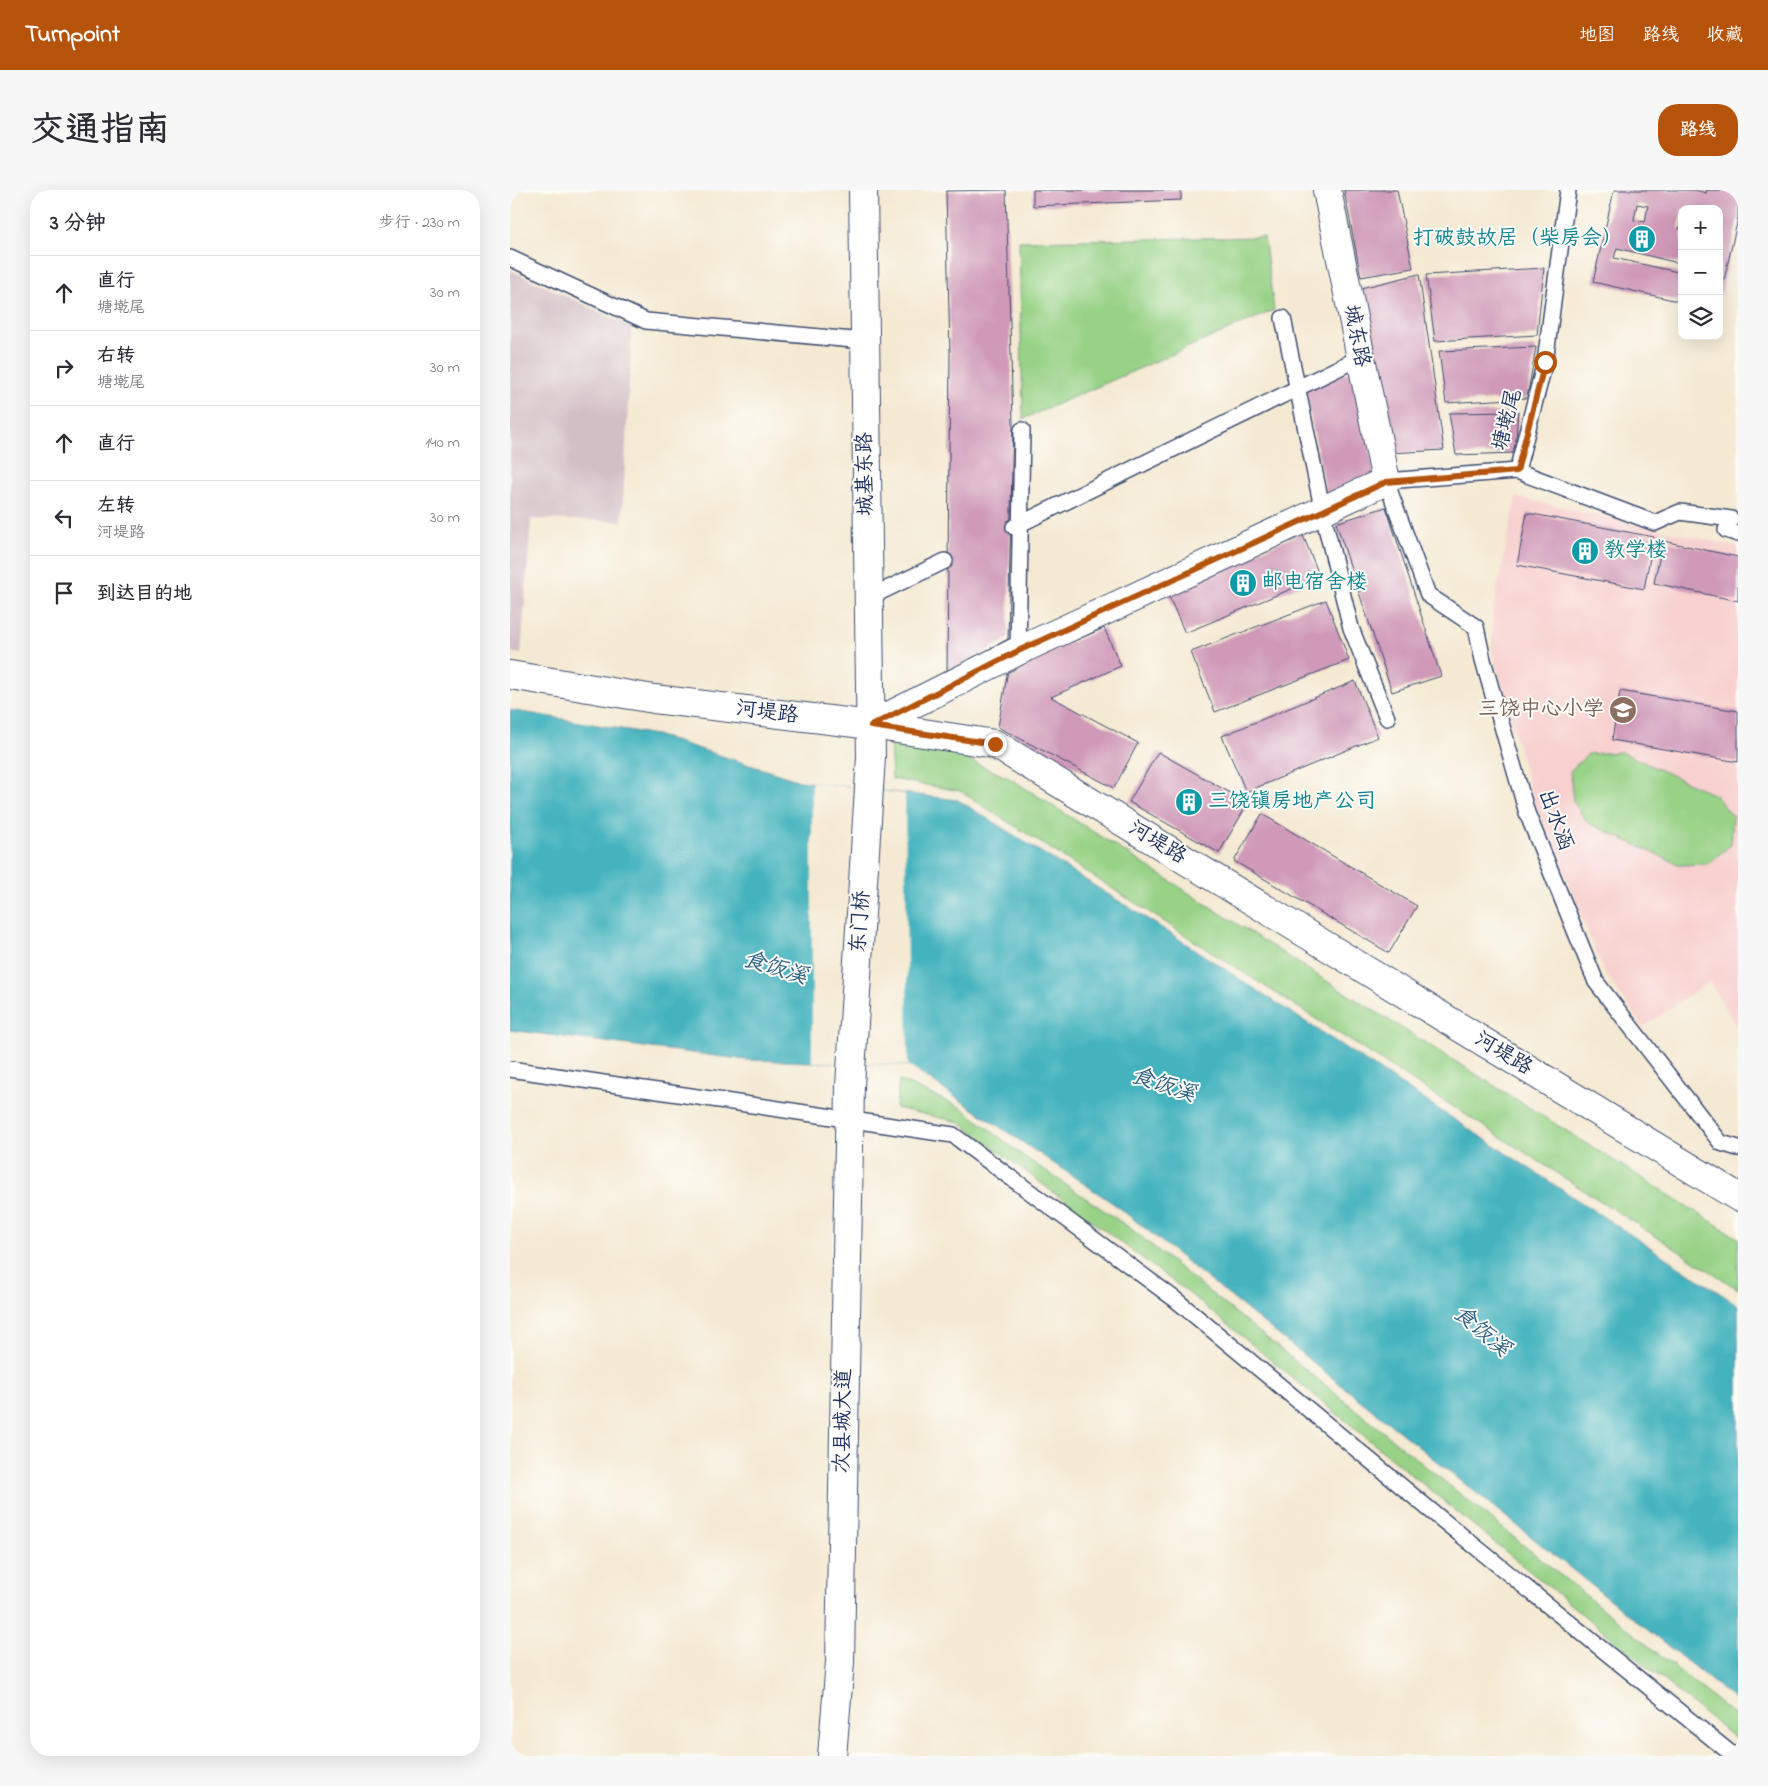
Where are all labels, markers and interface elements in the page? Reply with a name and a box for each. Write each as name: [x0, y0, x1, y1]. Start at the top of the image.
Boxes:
text: Turnpoint: [25, 18, 120, 53]
text: 地图: [1579, 23, 1615, 49]
text: 路线: [1643, 23, 1679, 49]
text: 收藏: [1707, 23, 1743, 49]
button: 路线: [1658, 104, 1738, 156]
text: 交通指南: [30, 106, 170, 157]
map controls: [1678, 205, 1723, 340]
button: +: [1678, 205, 1723, 250]
text: 3 分钟: [50, 209, 106, 239]
text: 步行 · 230 m: [379, 211, 460, 235]
place label: 打破鼓故居（柴房会）: [1413, 224, 1623, 254]
building icon: 打破鼓故居（柴房会）: [1627, 224, 1657, 254]
button: −: [1678, 250, 1723, 295]
text: 直行: [97, 268, 135, 295]
icon: ahead: [50, 279, 78, 307]
text: 30 m: [430, 281, 460, 305]
button: layers: [1678, 295, 1723, 340]
text: 塘墘尾: [97, 296, 145, 320]
street label: 城东路: [1335, 302, 1377, 370]
text: 右转: [97, 343, 135, 370]
route start: [1534, 351, 1557, 374]
icon: right: [50, 354, 78, 382]
text: 30 m: [430, 356, 460, 380]
text: 塘墘尾: [97, 371, 145, 395]
street label: 塘墘尾: [1486, 386, 1530, 454]
icon: ahead: [50, 429, 78, 457]
text: 直行: [97, 431, 135, 458]
text: 140 m: [425, 431, 460, 455]
street label: 城基东路: [850, 432, 882, 516]
text: 左转: [97, 493, 135, 520]
icon: left: [50, 504, 78, 532]
text: 30 m: [430, 506, 460, 530]
text: 河堤路: [97, 521, 145, 545]
building icon: 教学楼: [1570, 536, 1600, 566]
place label: 教学楼: [1604, 536, 1667, 566]
building icon: 邮电宿舍楼: [1228, 568, 1258, 598]
place label: 邮电宿舍楼: [1262, 568, 1367, 598]
icon: arrive: [50, 579, 78, 607]
text: 到达目的地: [97, 581, 192, 608]
street label: 河堤路: [734, 694, 800, 732]
place label: 三饶中心小学: [1478, 695, 1604, 725]
school or university icon: 三饶中心小学: [1608, 695, 1638, 725]
route end: [984, 733, 1007, 756]
street label: 出水涵: [1530, 785, 1580, 855]
building icon: 三饶镇房地产公司: [1174, 787, 1204, 817]
place label: 三饶镇房地产公司: [1208, 787, 1376, 817]
street label: 河堤路: [1122, 814, 1192, 872]
street label: 东门桥: [844, 890, 878, 954]
water label: 食饭溪: [739, 944, 812, 994]
street label: 河堤路: [1468, 1025, 1538, 1083]
water label: 食饭溪: [1127, 1061, 1200, 1112]
water label: 食饭溪: [1445, 1299, 1517, 1366]
street label: 次县城大道: [828, 1368, 860, 1474]

